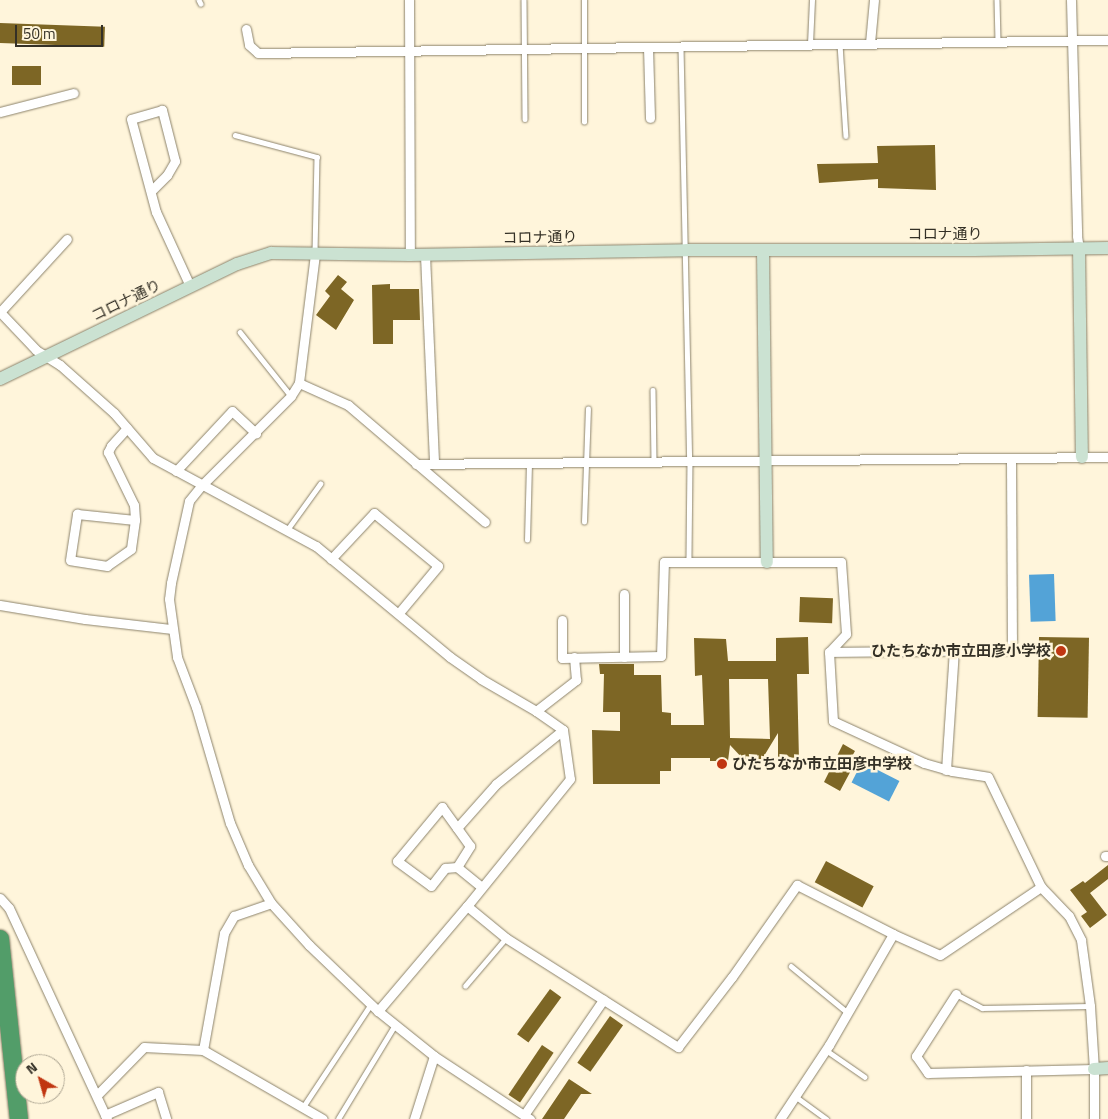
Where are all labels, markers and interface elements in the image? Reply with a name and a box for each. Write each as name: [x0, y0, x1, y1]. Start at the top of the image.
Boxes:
scale bar: [18, 15, 105, 47]
text: 50 m: [23, 22, 56, 45]
street label: コロナ通り: [908, 225, 982, 243]
street label: コロナ通り: [502, 227, 578, 247]
street label: コロナ通り: [88, 275, 164, 325]
place label: ひたちなか市立田彦小学校: [871, 642, 1051, 660]
marker: ひたちなか市立田彦小学校: [1055, 645, 1067, 657]
place label: ひたちなか市立田彦中学校: [732, 755, 912, 773]
marker: ひたちなか市立田彦中学校: [716, 758, 728, 770]
north arrow: [15, 1054, 65, 1104]
text: N: [21, 1056, 41, 1079]

